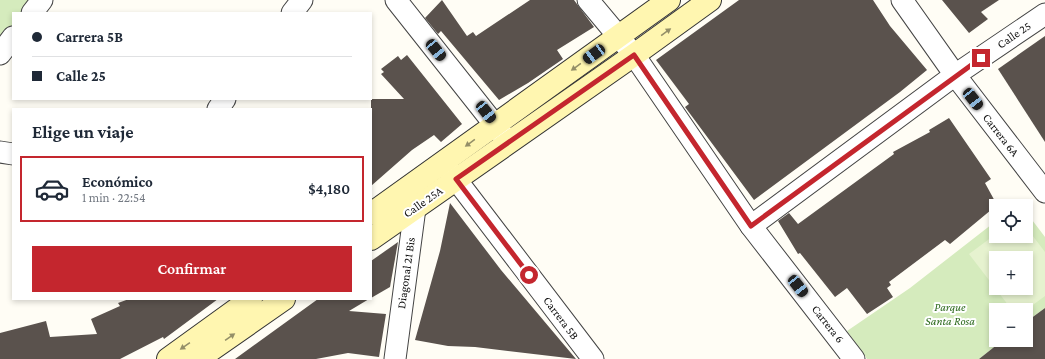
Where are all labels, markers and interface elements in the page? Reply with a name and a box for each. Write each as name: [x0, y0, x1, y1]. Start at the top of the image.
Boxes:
street label: Calle 25: [994, 19, 1034, 51]
one-way arrow: [660, 28, 671, 36]
text: Carrera 5B: [56, 29, 123, 45]
car: [424, 37, 448, 63]
car: [581, 42, 607, 66]
route end: [972, 49, 990, 67]
one-way arrow: [570, 63, 581, 71]
text: Calle 25: [56, 68, 106, 84]
car: [961, 86, 985, 112]
car: [474, 99, 498, 125]
street label: Carrera 6A: [980, 111, 1022, 159]
text: Elige un viaje: [32, 122, 134, 142]
one-way arrow: [465, 139, 475, 147]
icon: car: [34, 171, 70, 207]
text: Económico: [82, 174, 153, 190]
text: $4,180: [308, 181, 350, 197]
street label: Calle 25A: [401, 183, 445, 220]
text: 1 min · 22:54: [82, 190, 146, 205]
map controls: [989, 199, 1033, 347]
button: locate: [989, 199, 1033, 243]
street label: Diagonal 21 Bis: [394, 236, 418, 310]
button: Confirmar: [32, 246, 352, 292]
button: +: [989, 251, 1033, 295]
route start: [520, 266, 538, 284]
car: [786, 273, 810, 299]
street label: Carrera 5B: [540, 294, 582, 343]
park label: Parque Santa Rosa: [925, 300, 975, 328]
street label: Carrera 6: [809, 302, 847, 346]
button: −: [989, 303, 1033, 347]
one-way arrow: [225, 333, 235, 341]
one-way arrow: [180, 342, 191, 350]

